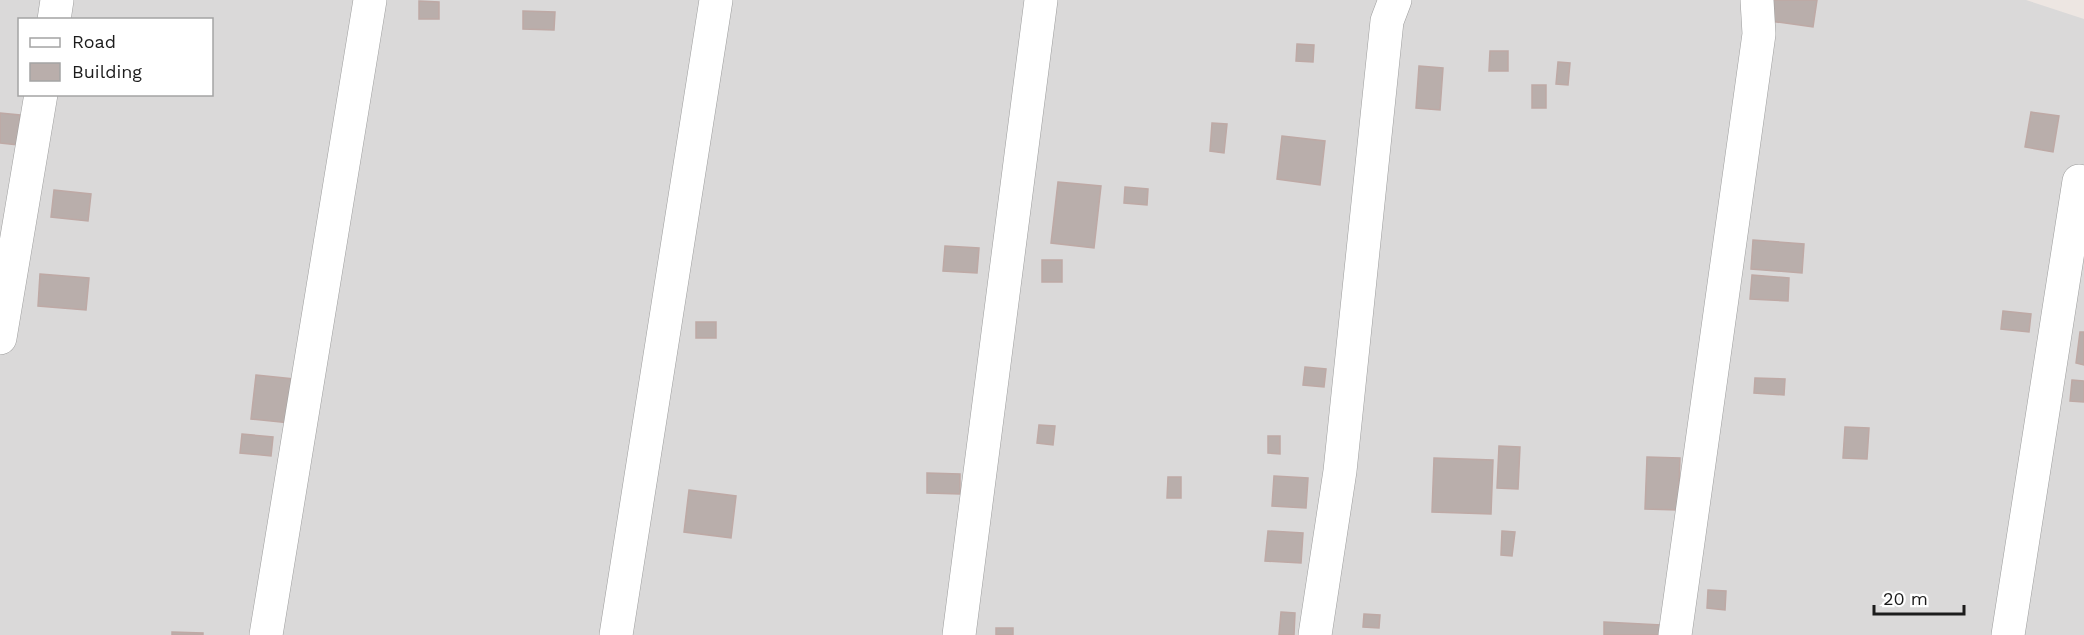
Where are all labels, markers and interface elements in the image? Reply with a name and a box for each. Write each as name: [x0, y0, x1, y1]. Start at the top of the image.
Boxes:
legend: [18, 18, 213, 96]
text: Road: [72, 31, 116, 52]
text: Building: [72, 61, 142, 82]
scale bar: [1874, 578, 1964, 616]
text: 20 m: [1883, 588, 1928, 609]

